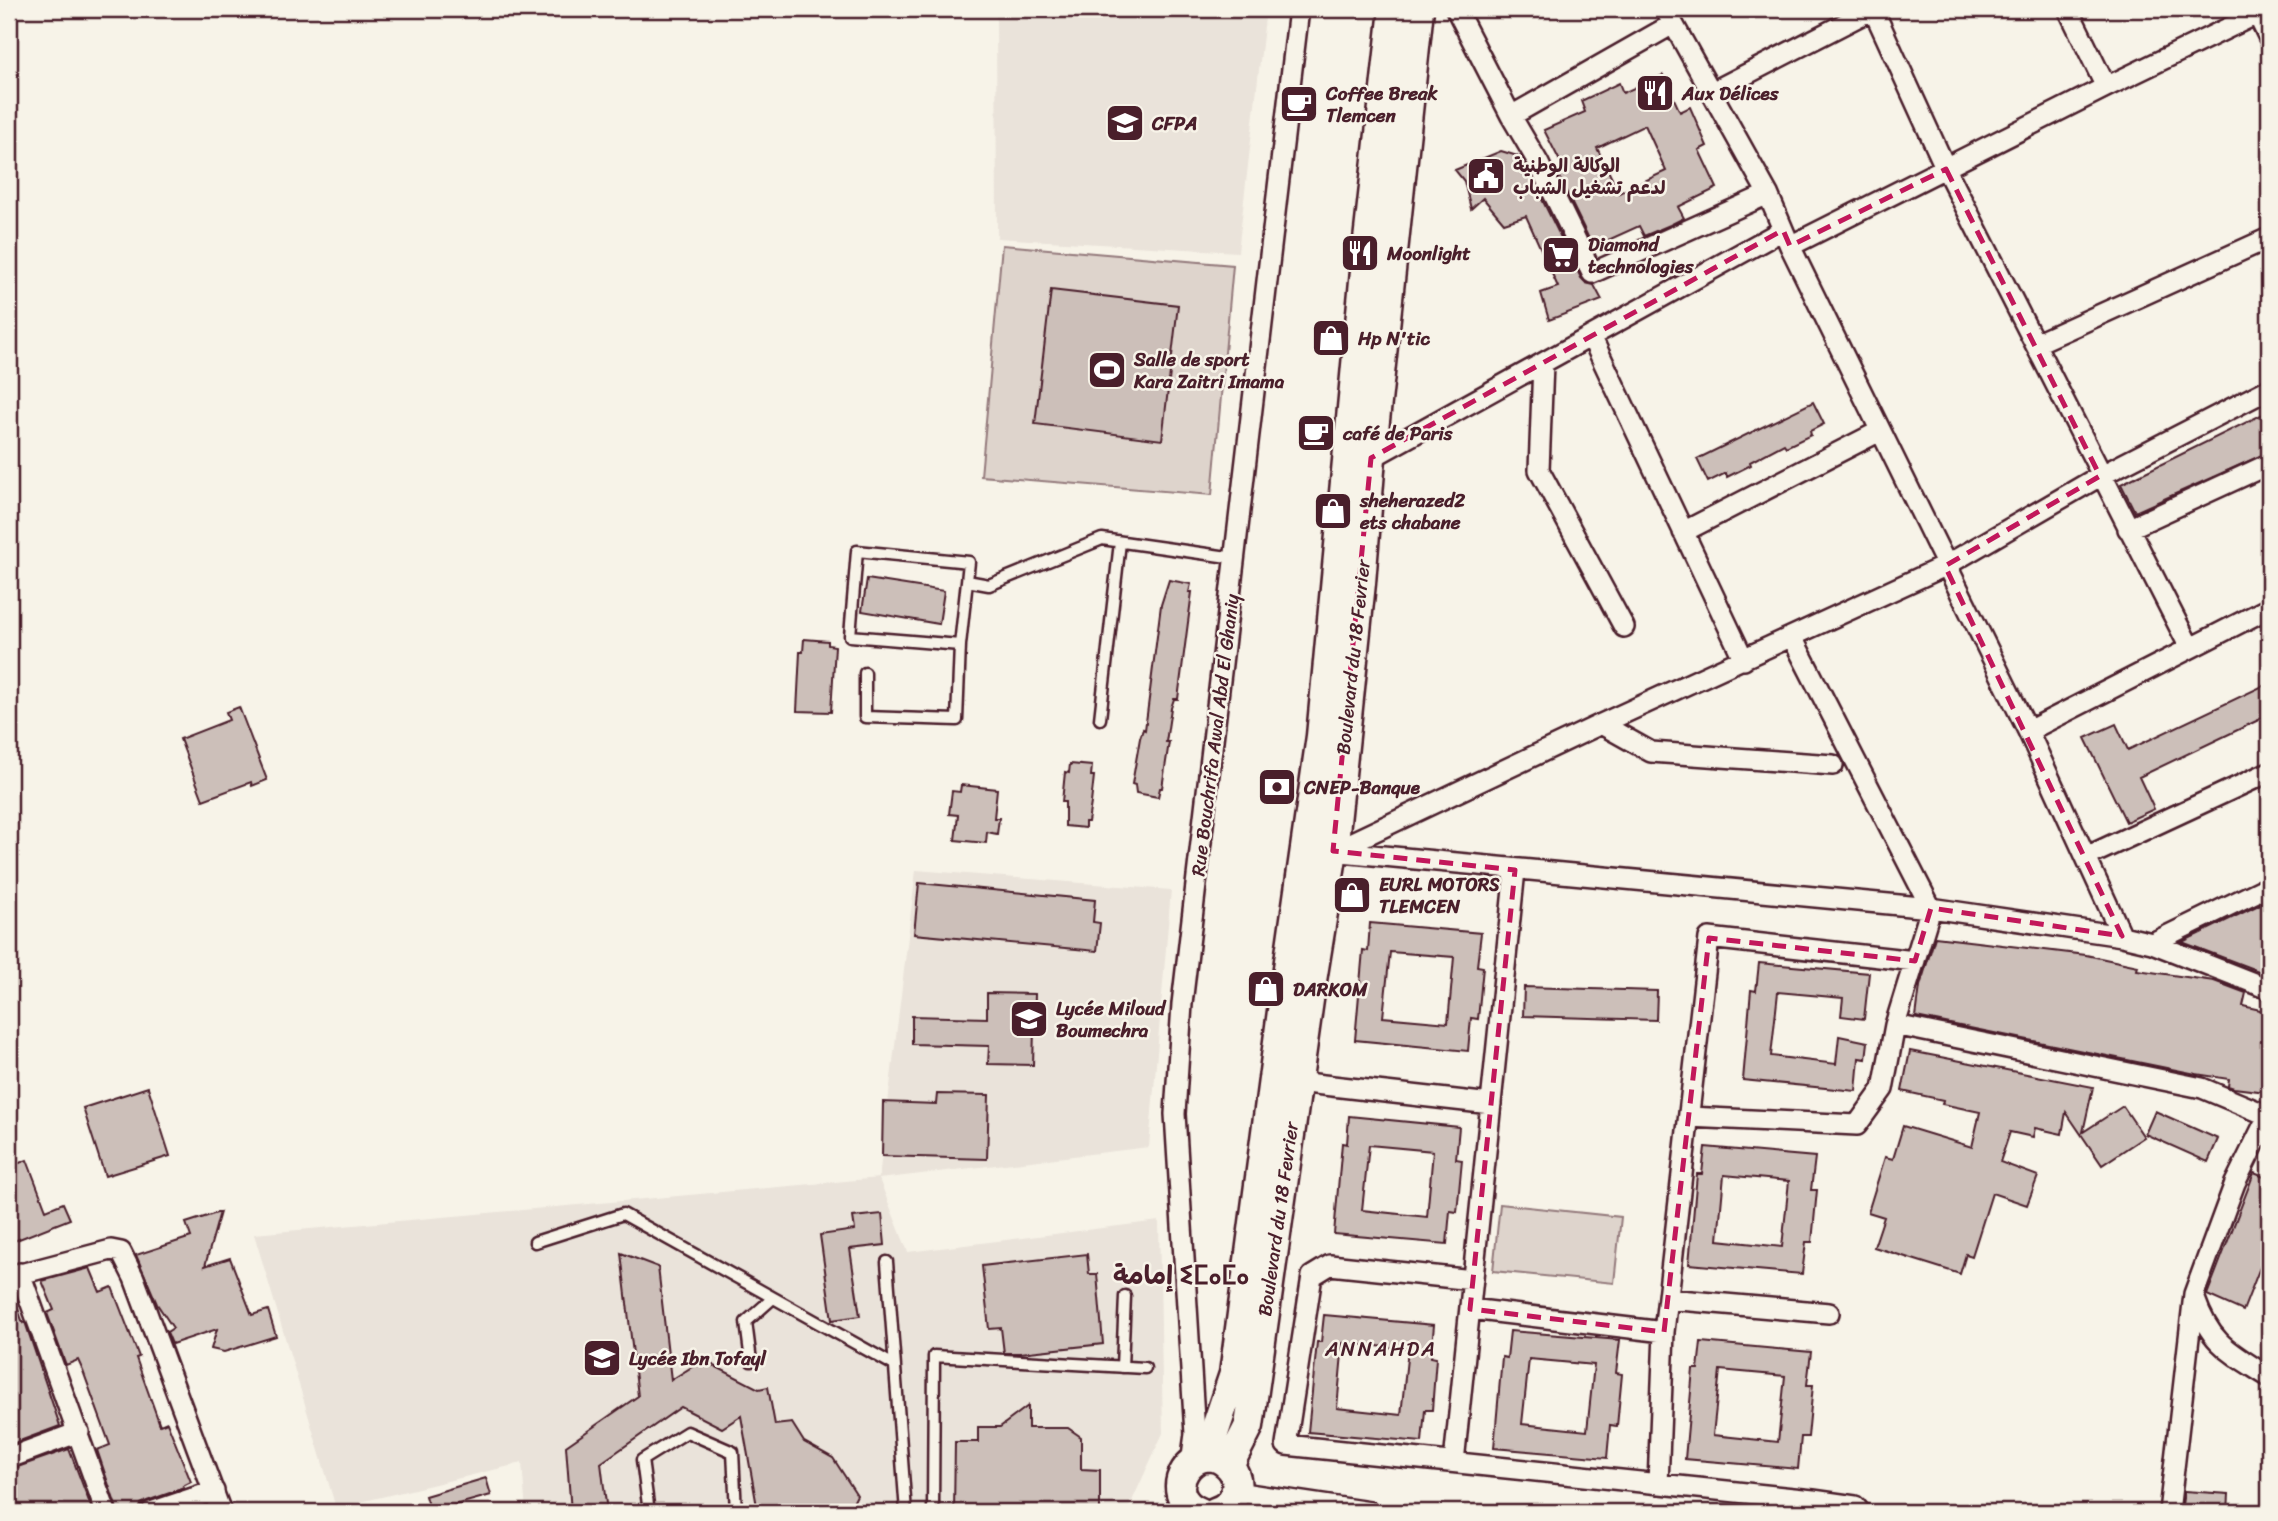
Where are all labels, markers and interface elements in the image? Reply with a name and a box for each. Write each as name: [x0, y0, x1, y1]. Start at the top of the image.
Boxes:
restaurant icon: Aux Délices: [1634, 72, 1676, 114]
place label: Coffee Break Tlemcen: [1325, 77, 1438, 132]
place label: Aux Délices: [1681, 77, 1780, 110]
cafe icon: Coffee Break Tlemcen: [1278, 83, 1320, 125]
school or university icon: CFPA: [1104, 102, 1146, 144]
place label: CFPA: [1151, 107, 1198, 140]
place label: الوكالة الوطنية لدعم تشغيل الشباب: [1513, 149, 1666, 204]
public building icon: الوكالة الوطنية لدعم تشغيل الشباب: [1465, 155, 1507, 197]
place label: Diamond technologies: [1588, 228, 1695, 283]
restaurant icon: Moonlight: [1339, 232, 1381, 274]
supermarket icon: Diamond technologies: [1540, 234, 1582, 276]
place label: Moonlight: [1386, 237, 1471, 270]
shop icon: Hp N'tic: [1310, 317, 1352, 359]
place label: Hp N'tic: [1357, 322, 1430, 355]
place label: Salle de sport Kara Zaitri Imama: [1133, 343, 1285, 398]
sports icon: Salle de sport Kara Zaitri Imama: [1086, 349, 1128, 391]
cafe icon: café de Paris: [1295, 412, 1337, 454]
place label: café de Paris: [1342, 417, 1454, 450]
place label: sheherazed2 ets chabane: [1359, 484, 1465, 539]
shop icon: sheherazed2 ets chabane: [1312, 490, 1354, 532]
street label: Boulevard du 18 Fevrier: [1326, 557, 1380, 756]
street label: Rue Bouchrifa Awal Abd El Ghaniy: [1181, 592, 1249, 878]
bank icon: CNEP-Banque: [1256, 766, 1298, 808]
place label: CNEP-Banque: [1303, 771, 1421, 804]
place label: EURL MOTORS TLEMCEN: [1379, 868, 1500, 923]
shop icon: EURL MOTORS TLEMCEN: [1331, 874, 1373, 916]
shop icon: DARKOM: [1245, 968, 1287, 1010]
place label: DARKOM: [1293, 973, 1368, 1006]
place label: Lycée Miloud Boumechra: [1056, 992, 1167, 1047]
school or university icon: Lycée Miloud Boumechra: [1008, 998, 1050, 1040]
street label: Boulevard du 18 Fevrier: [1248, 1118, 1308, 1318]
district label: إمامة ⵉⵎⴰⵎⴰ: [1113, 1252, 1249, 1298]
district label: ANNAHDA: [1324, 1330, 1437, 1368]
school or university icon: Lycée Ibn Tofayl: [581, 1337, 623, 1379]
place label: Lycée Ibn Tofayl: [629, 1342, 767, 1375]

